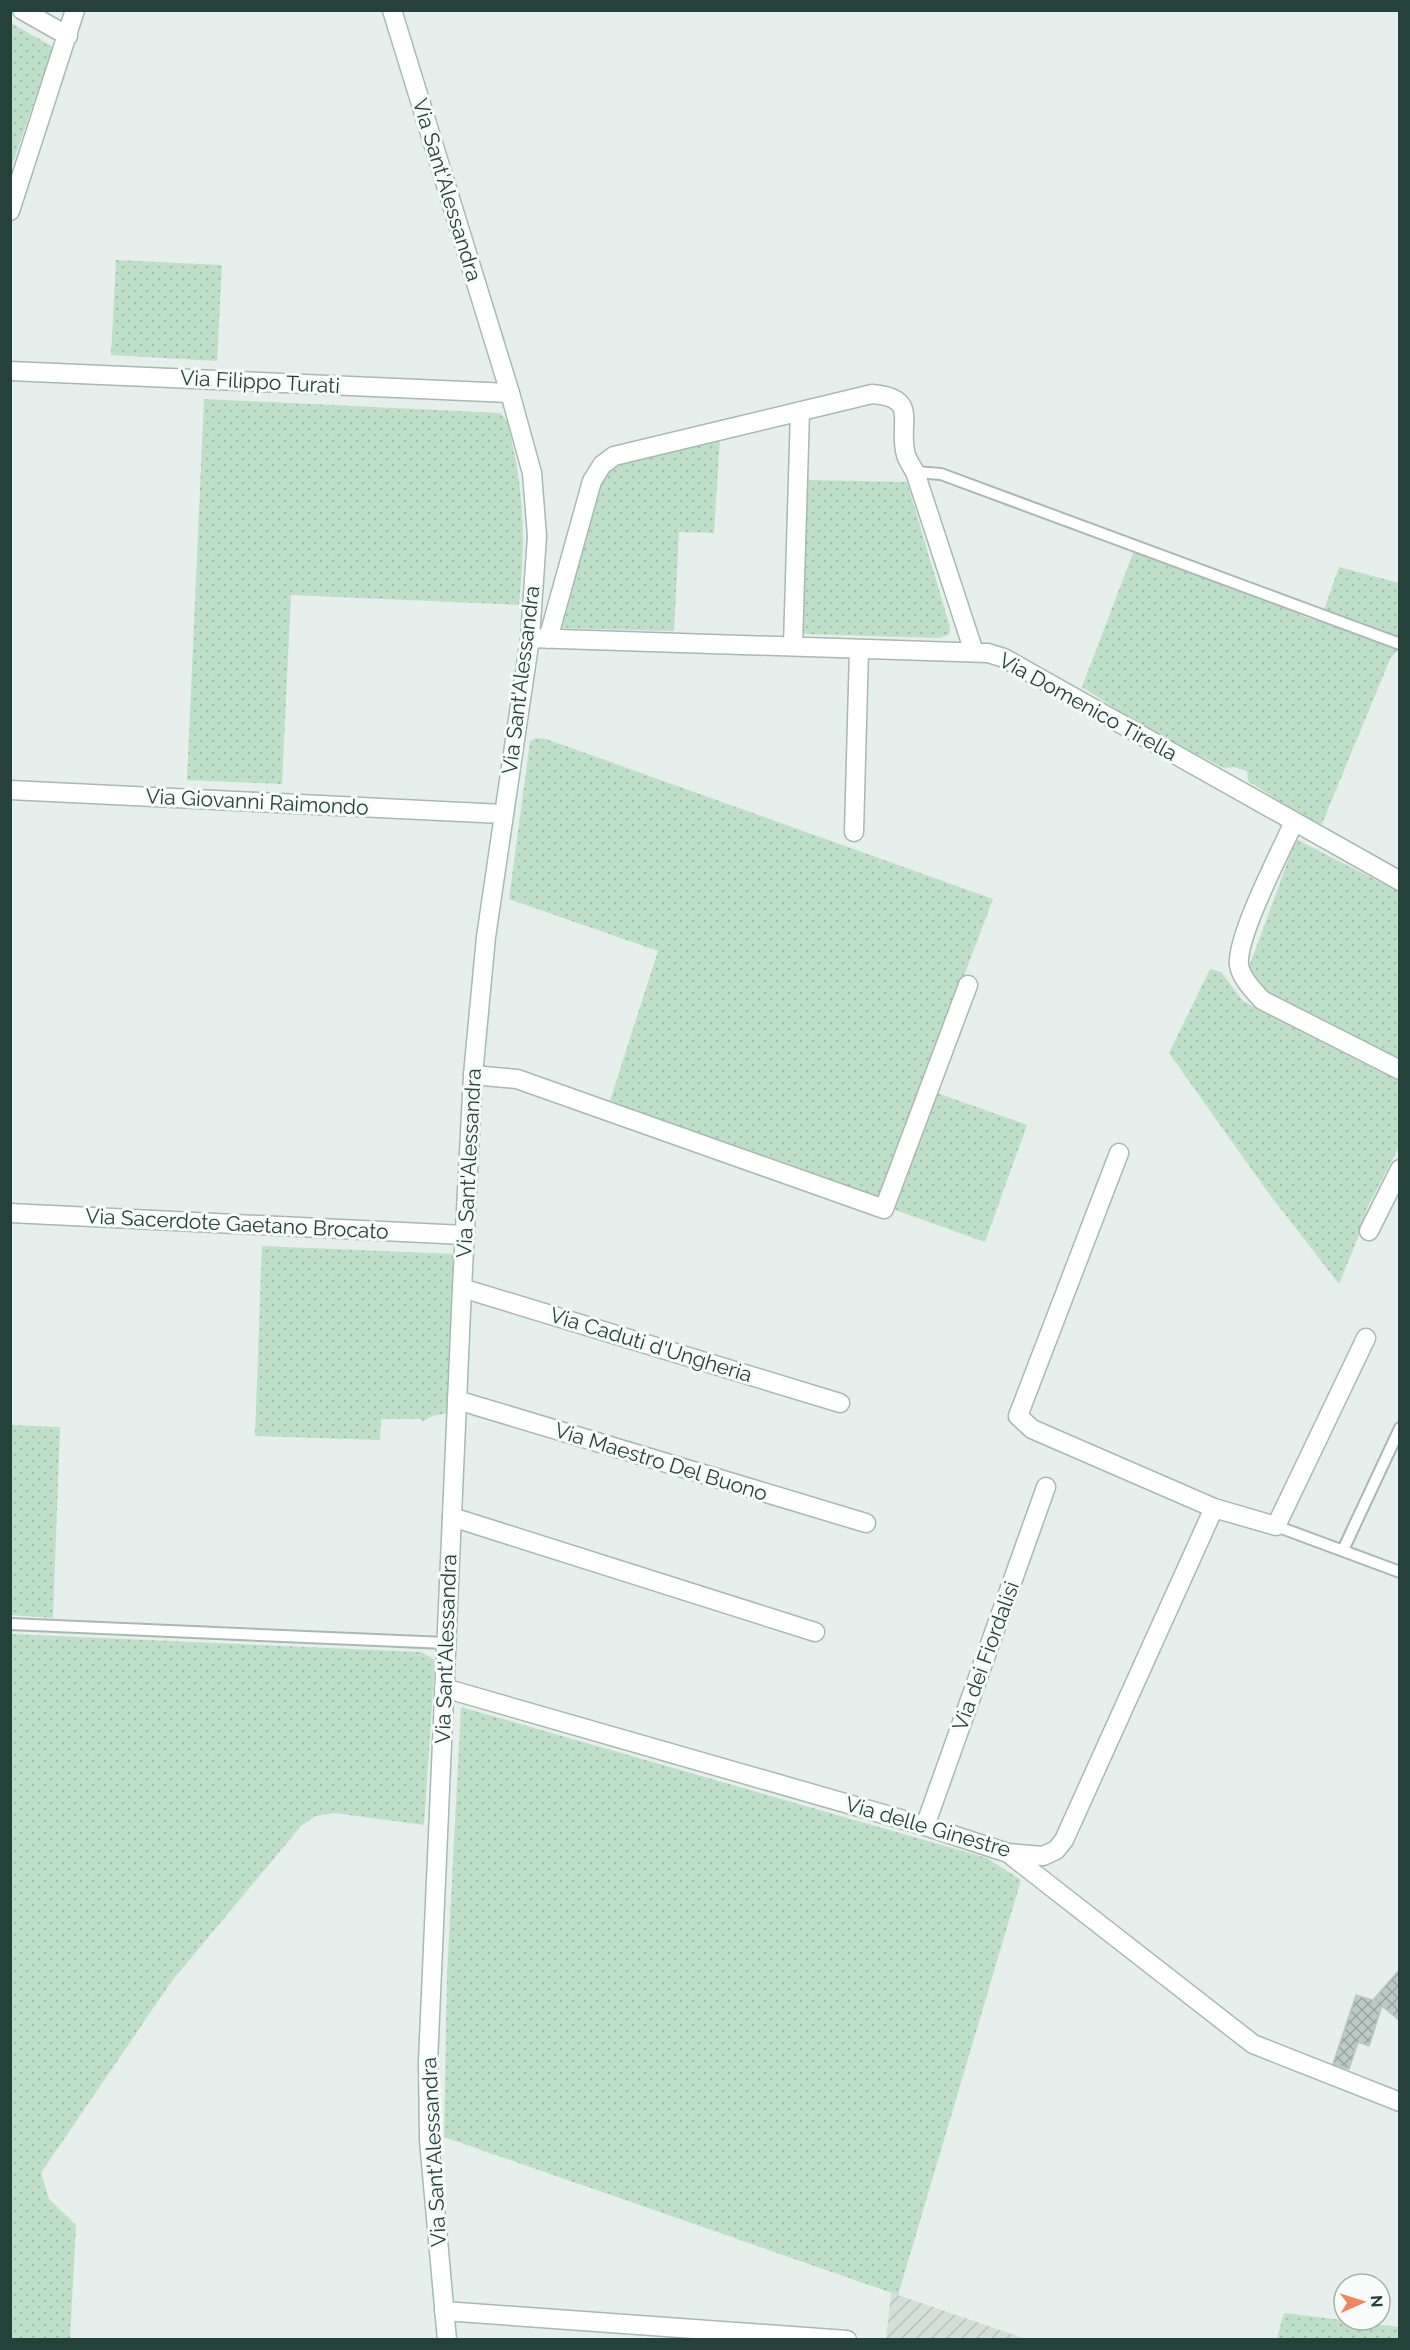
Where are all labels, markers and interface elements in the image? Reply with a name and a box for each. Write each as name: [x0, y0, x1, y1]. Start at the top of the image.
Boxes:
street label: Via Sant'Alessandra: [408, 95, 487, 284]
street label: Via Filippo Turati: [180, 365, 341, 398]
street label: Via Sant'Alessandra: [497, 584, 544, 776]
street label: Via Domenico Tirella: [995, 647, 1182, 766]
street label: Via Giovanni Raimondo: [145, 783, 369, 820]
street label: Via Sant'Alessandra: [451, 1068, 486, 1258]
street label: Via Sacerdote Gaetano Brocato: [85, 1203, 389, 1244]
street label: Via Caduti d'Ungheria: [547, 1302, 755, 1387]
street label: Via Maestro Del Buono: [552, 1417, 771, 1506]
street label: Via Sant'Alessandra: [430, 1554, 461, 1744]
street label: Via dei Fiordalisi: [947, 1578, 1024, 1734]
street label: Via delle Ginestre: [843, 1791, 1014, 1862]
street label: Via Sant'Alessandra: [416, 2057, 451, 2247]
north arrow: [1332, 2272, 1392, 2332]
text: N: [1367, 2295, 1386, 2308]

